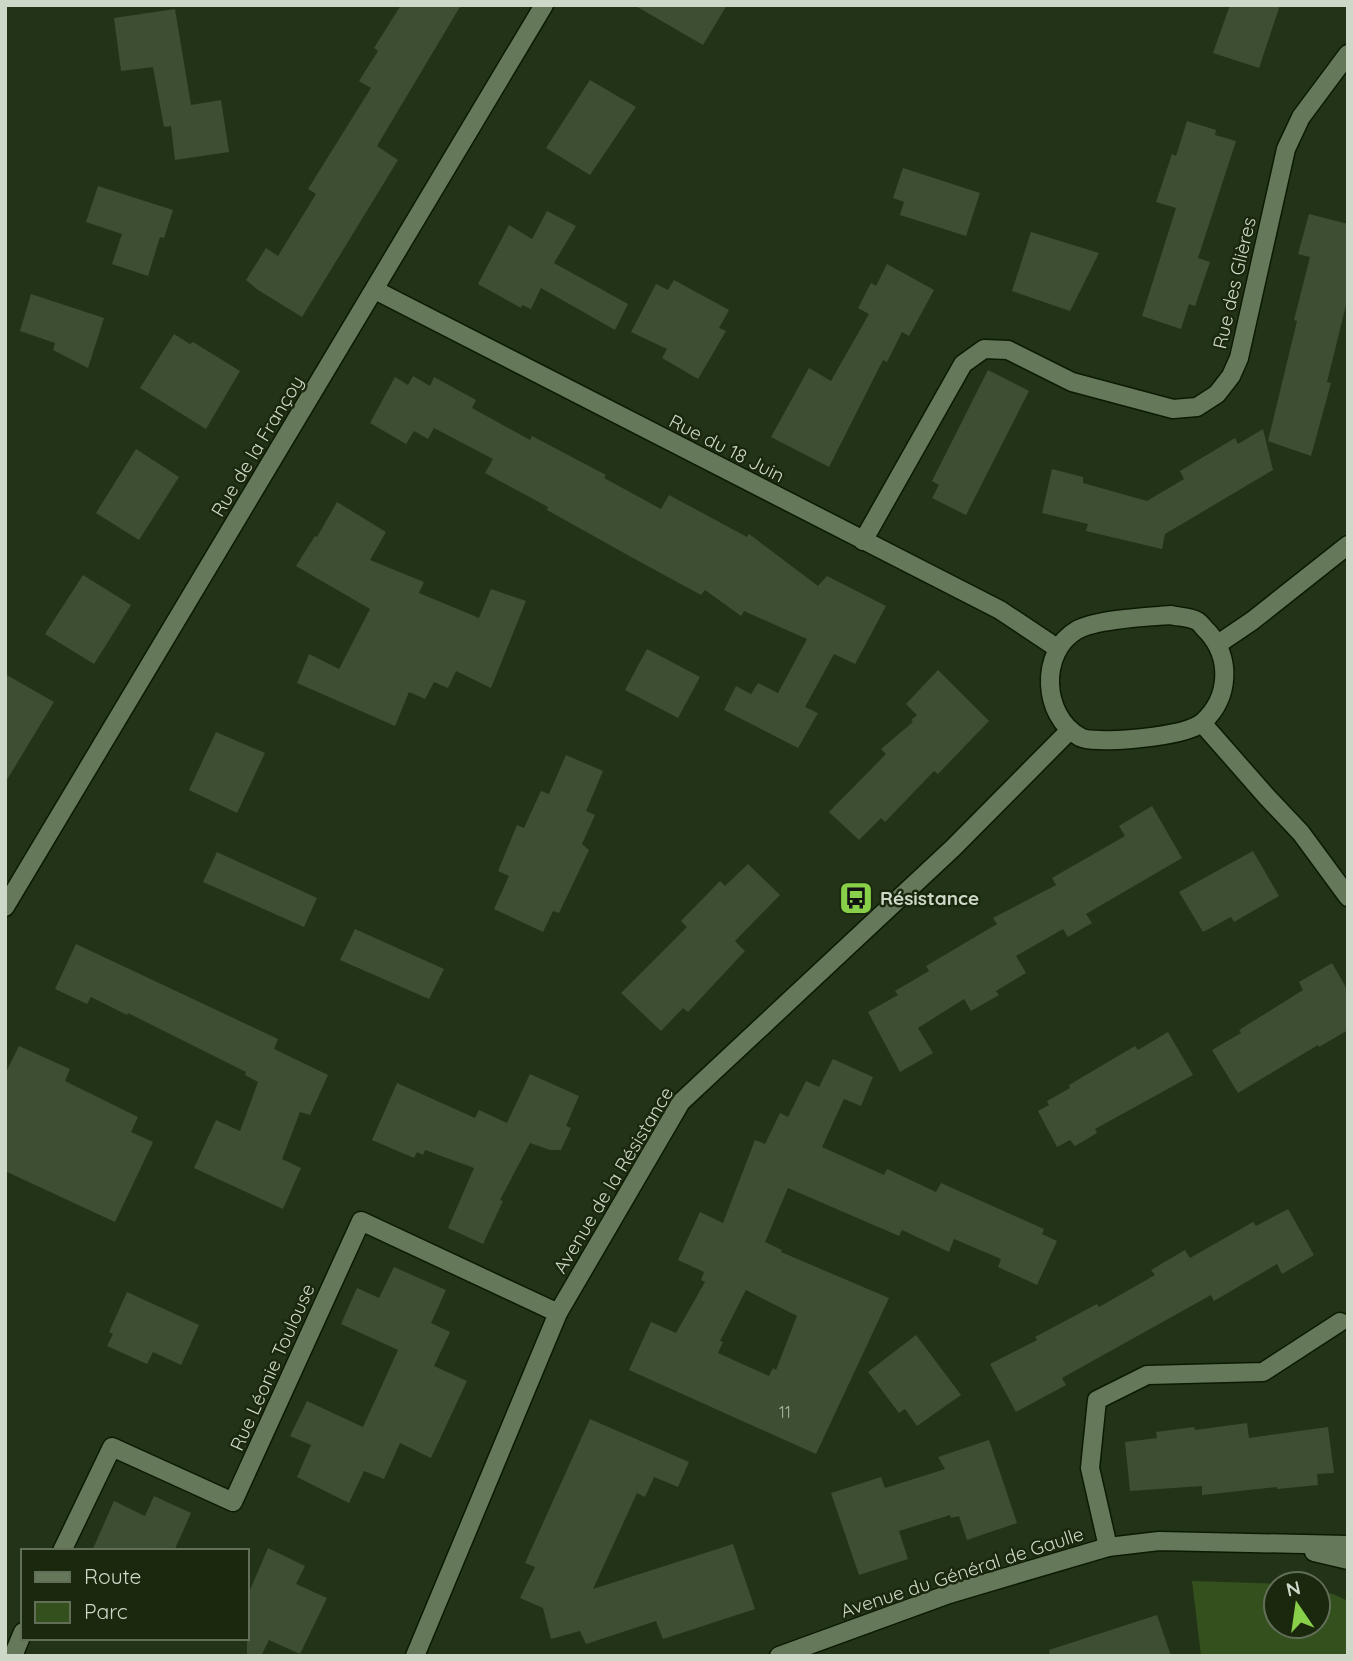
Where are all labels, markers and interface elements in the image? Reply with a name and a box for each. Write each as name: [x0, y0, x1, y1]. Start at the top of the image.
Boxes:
street label: Rue des Glières: [1207, 215, 1261, 351]
street label: Rue de la Françoy: [205, 371, 309, 521]
street label: Rue du 18 Juin: [665, 409, 789, 487]
bus stop icon: Résistance: [837, 879, 875, 917]
place label: Résistance: [880, 886, 979, 910]
street label: Avenue de la Résistance: [548, 1082, 678, 1278]
street label: Rue Léonie Toulouse: [224, 1280, 320, 1454]
house number: 11: [779, 1402, 791, 1422]
street label: Avenue du Général de Gaulle: [837, 1521, 1087, 1623]
legend: [21, 1549, 248, 1640]
text: Route: [84, 1563, 141, 1589]
north arrow: [1262, 1570, 1332, 1640]
text: N: [1284, 1575, 1303, 1602]
text: Parc: [84, 1598, 128, 1624]

